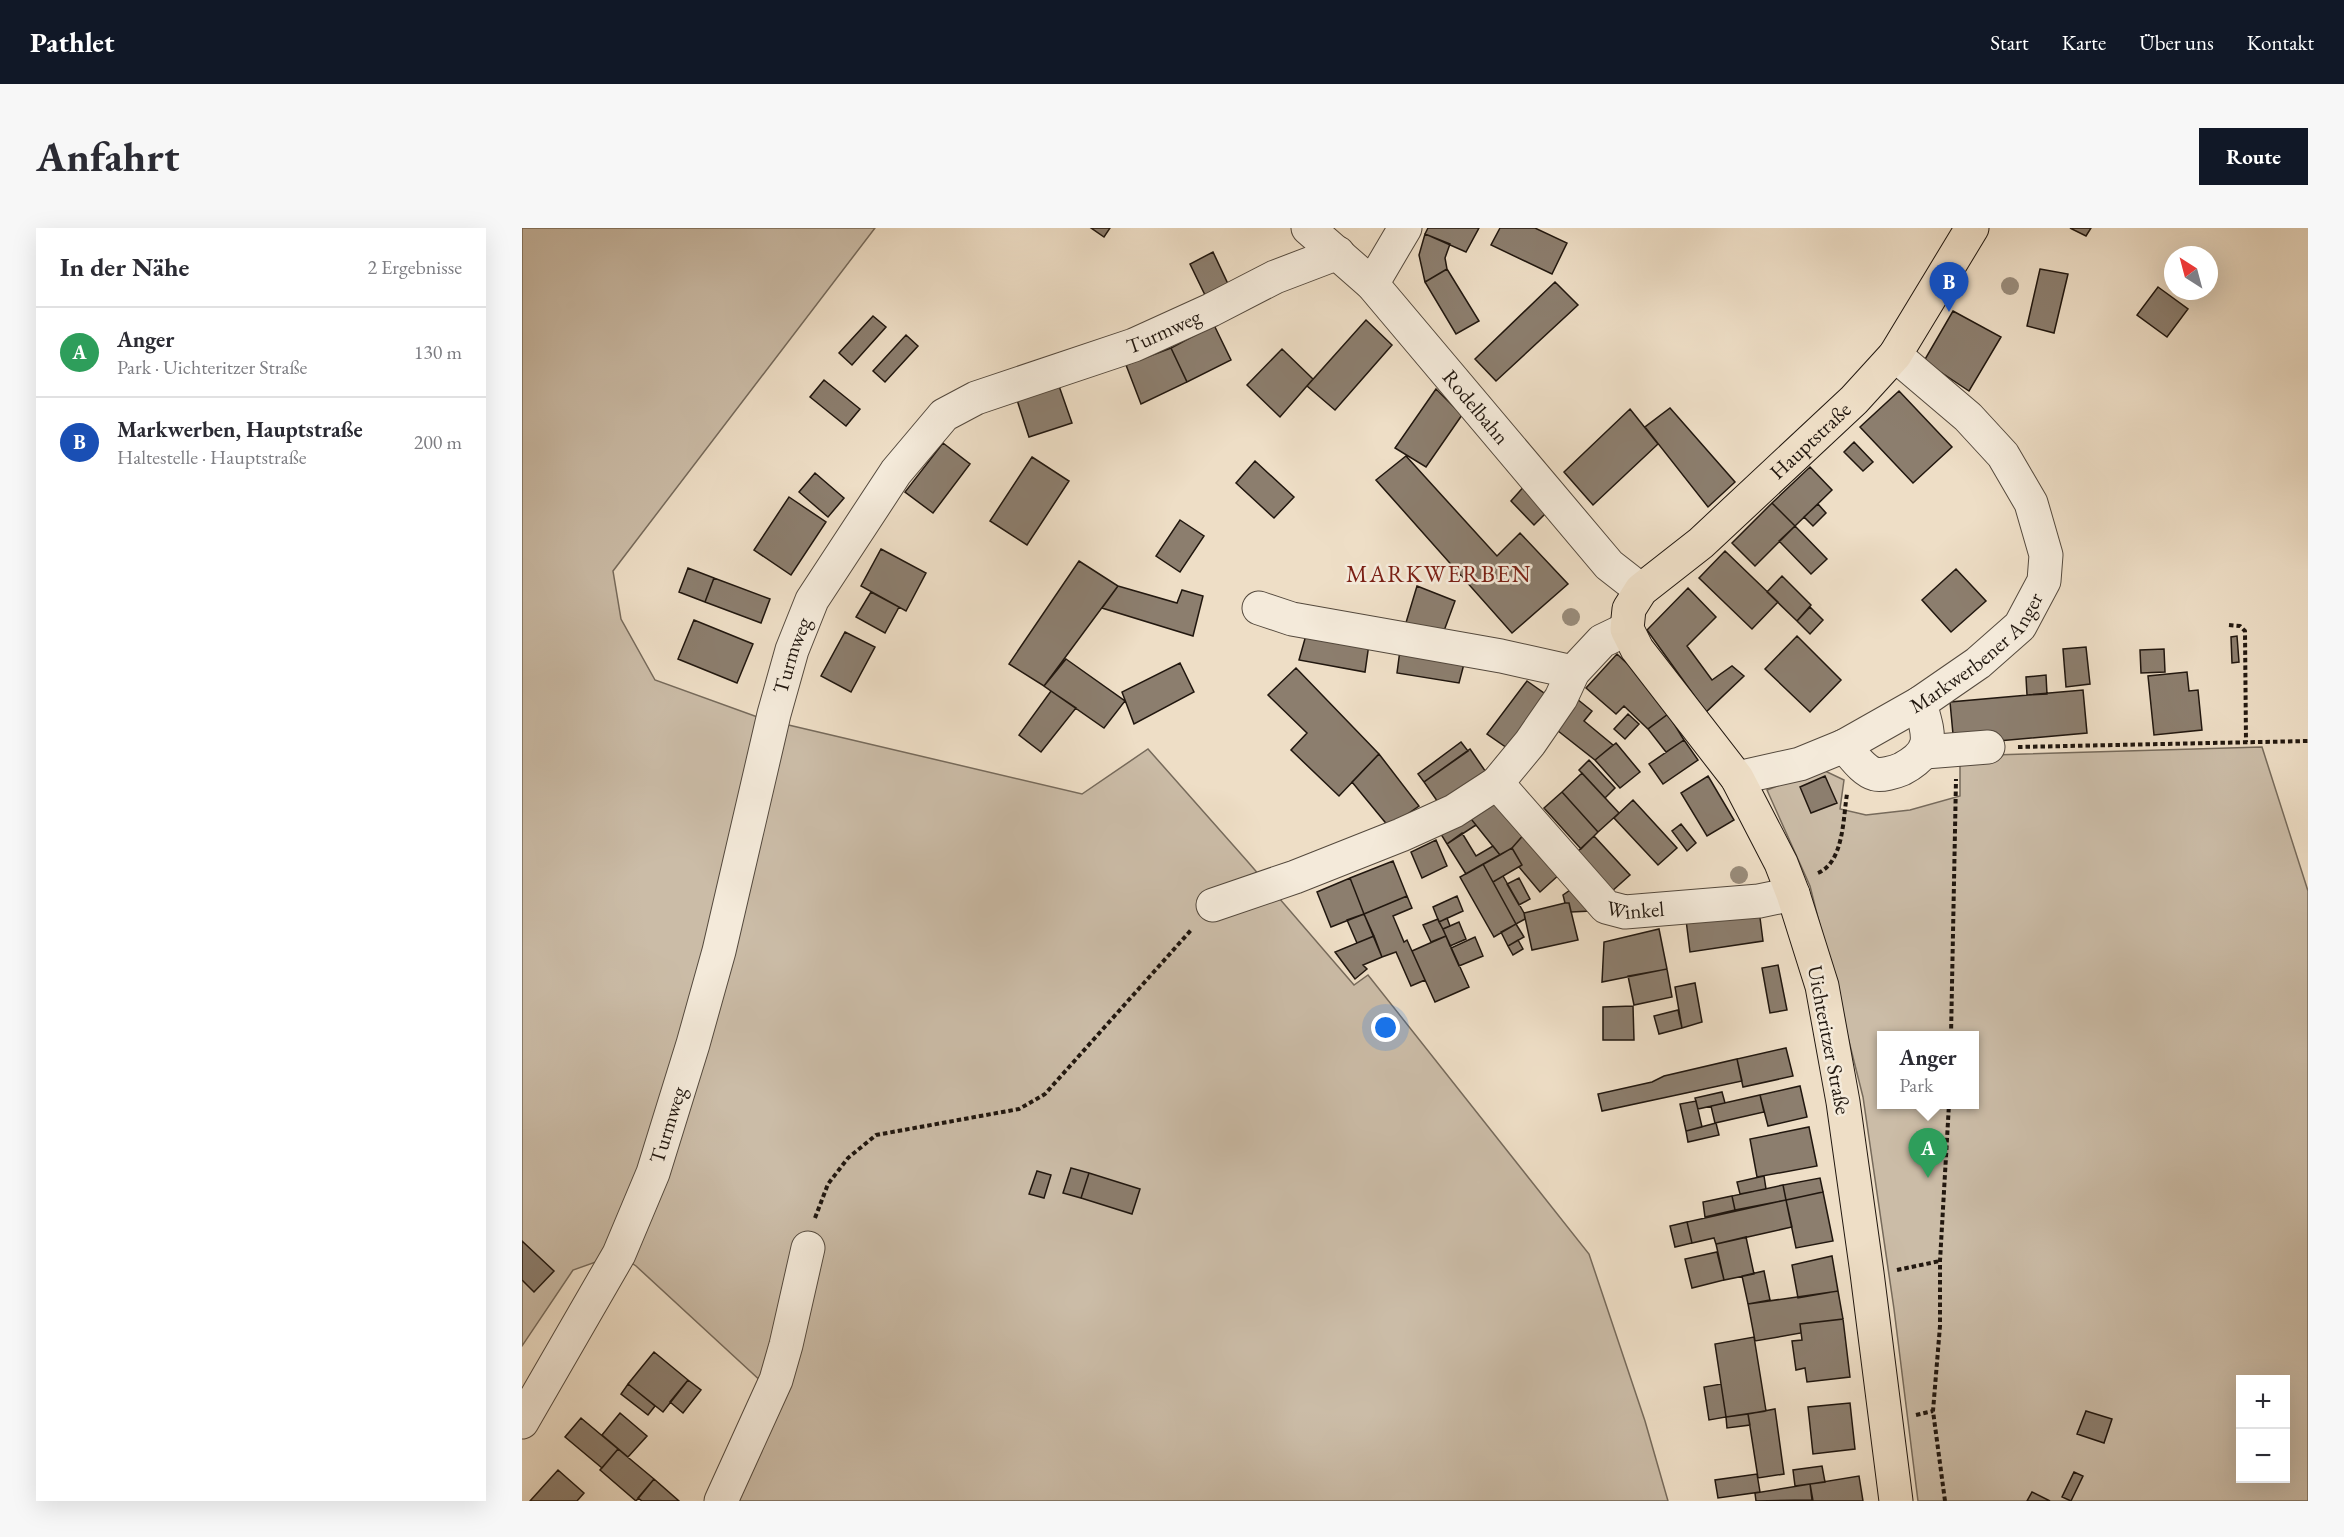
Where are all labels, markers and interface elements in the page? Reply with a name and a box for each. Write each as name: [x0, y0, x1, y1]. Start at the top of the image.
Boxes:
text: Pathlet: [30, 24, 114, 60]
text: Start: [1990, 29, 2029, 56]
text: Karte: [2062, 29, 2106, 56]
text: Über uns: [2139, 29, 2214, 56]
text: Kontakt: [2247, 29, 2314, 56]
button: Route: [2199, 128, 2308, 185]
text: Anfahrt: [36, 129, 179, 184]
north arrow: [2164, 246, 2218, 300]
text: In der Nähe: [60, 250, 189, 284]
text: 2 Ergebnisse: [367, 254, 462, 280]
pin: B: [1930, 262, 1968, 312]
street label: Turmweg: [1123, 302, 1206, 360]
text: Anger: [117, 325, 174, 354]
text: A: [72, 339, 87, 365]
text: 130 m: [414, 339, 462, 365]
text: Park · Uichteritzer Straße: [117, 354, 307, 380]
street label: Rodelbahn: [1437, 364, 1515, 450]
street label: Hauptstraße: [1764, 396, 1856, 485]
text: Markwerben, Hauptstraße: [117, 415, 363, 444]
text: B: [73, 429, 86, 455]
text: 200 m: [414, 429, 462, 455]
text: Haltestelle · Hauptstraße: [117, 444, 307, 470]
district label: MARKWERBEN: [1346, 558, 1532, 589]
street label: Markwerbener Anger: [1905, 587, 2049, 719]
street label: Turmweg: [766, 612, 817, 697]
street label: Winkel: [1603, 894, 1665, 925]
street label: Uichteritzer Straße: [1802, 963, 1857, 1117]
your location: [1371, 1013, 1400, 1042]
popup: [1877, 1031, 1979, 1109]
text: Anger: [1899, 1043, 1957, 1072]
text: Park: [1899, 1072, 1933, 1098]
street label: Turmweg: [643, 1082, 692, 1167]
pin: A: [1908, 1128, 1948, 1178]
map controls: [2236, 1375, 2290, 1483]
button: +: [2236, 1375, 2290, 1429]
button: −: [2236, 1429, 2290, 1483]

